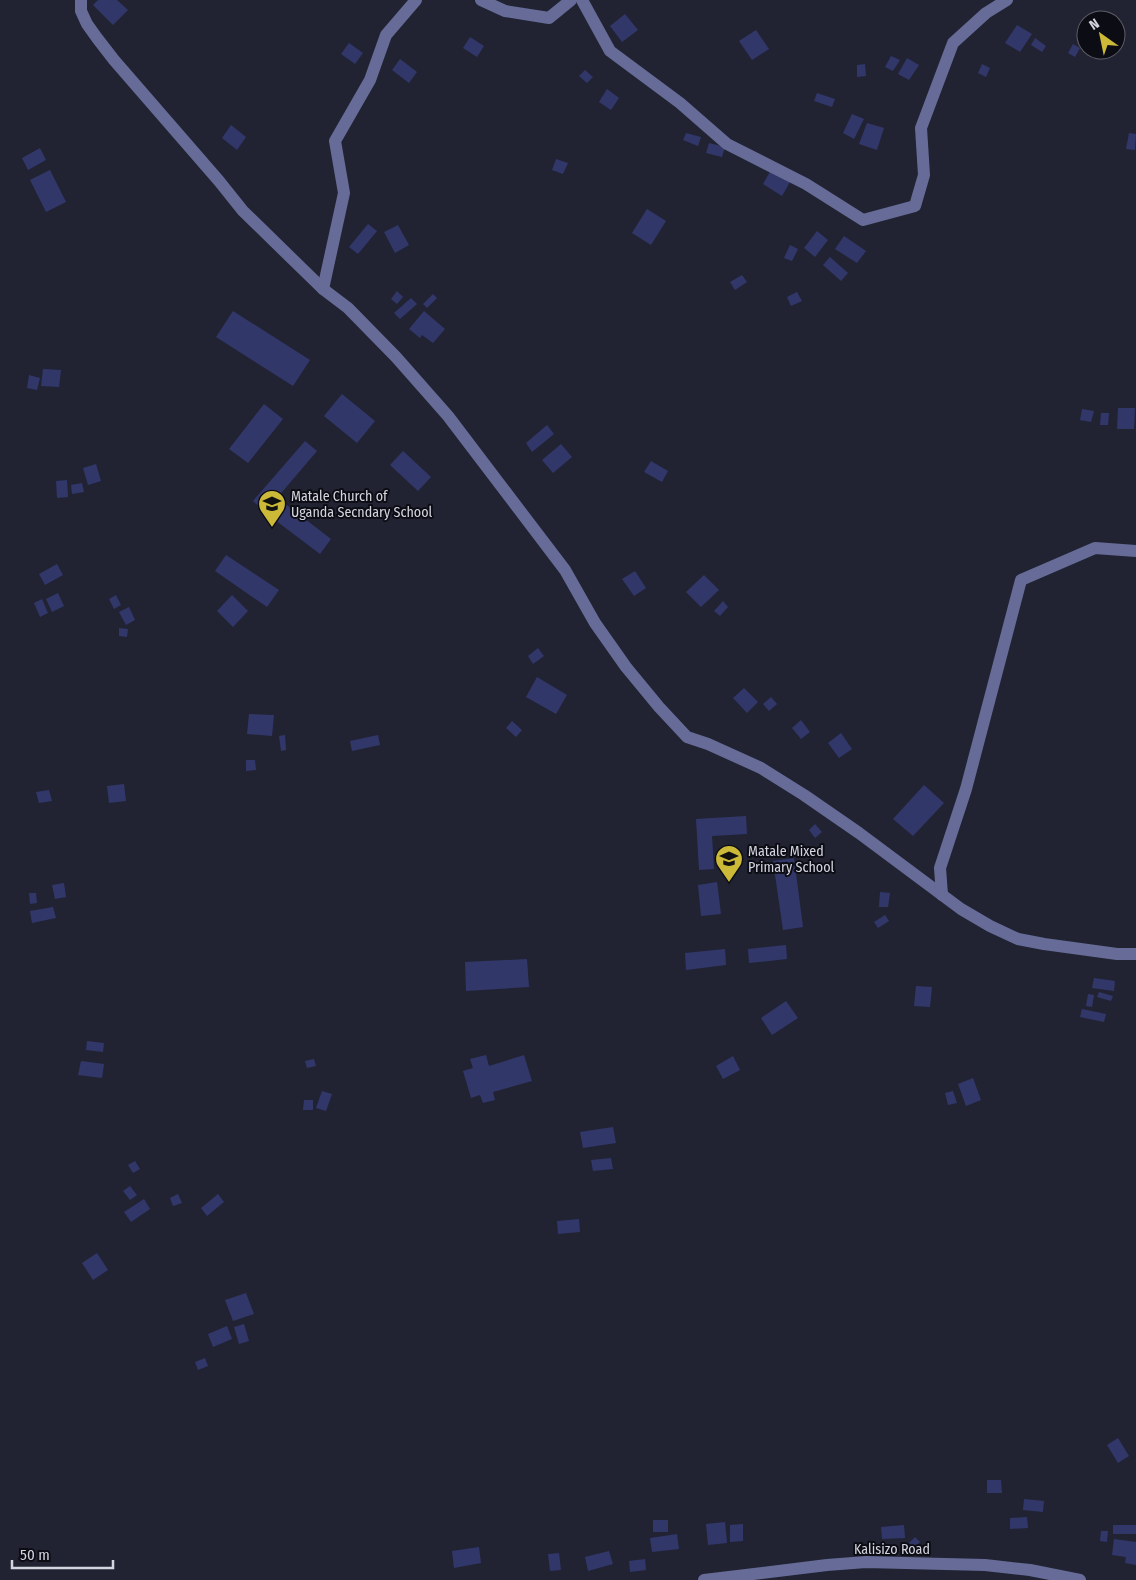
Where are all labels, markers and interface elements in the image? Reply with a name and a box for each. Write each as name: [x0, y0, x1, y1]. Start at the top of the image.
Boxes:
north arrow: [1076, 10, 1126, 60]
text: N: [1086, 15, 1102, 34]
place label: Matale Church of Uganda Secndary School: [291, 488, 432, 521]
school or university icon: Matale Church of Uganda Secndary School: [257, 489, 287, 528]
place label: Matale Mixed Primary School: [748, 843, 835, 876]
school or university icon: Matale Mixed Primary School: [714, 844, 744, 883]
scale bar: [12, 1538, 114, 1570]
street label: Kalisizo Road: [854, 1541, 930, 1558]
text: 50 m: [20, 1546, 50, 1564]

